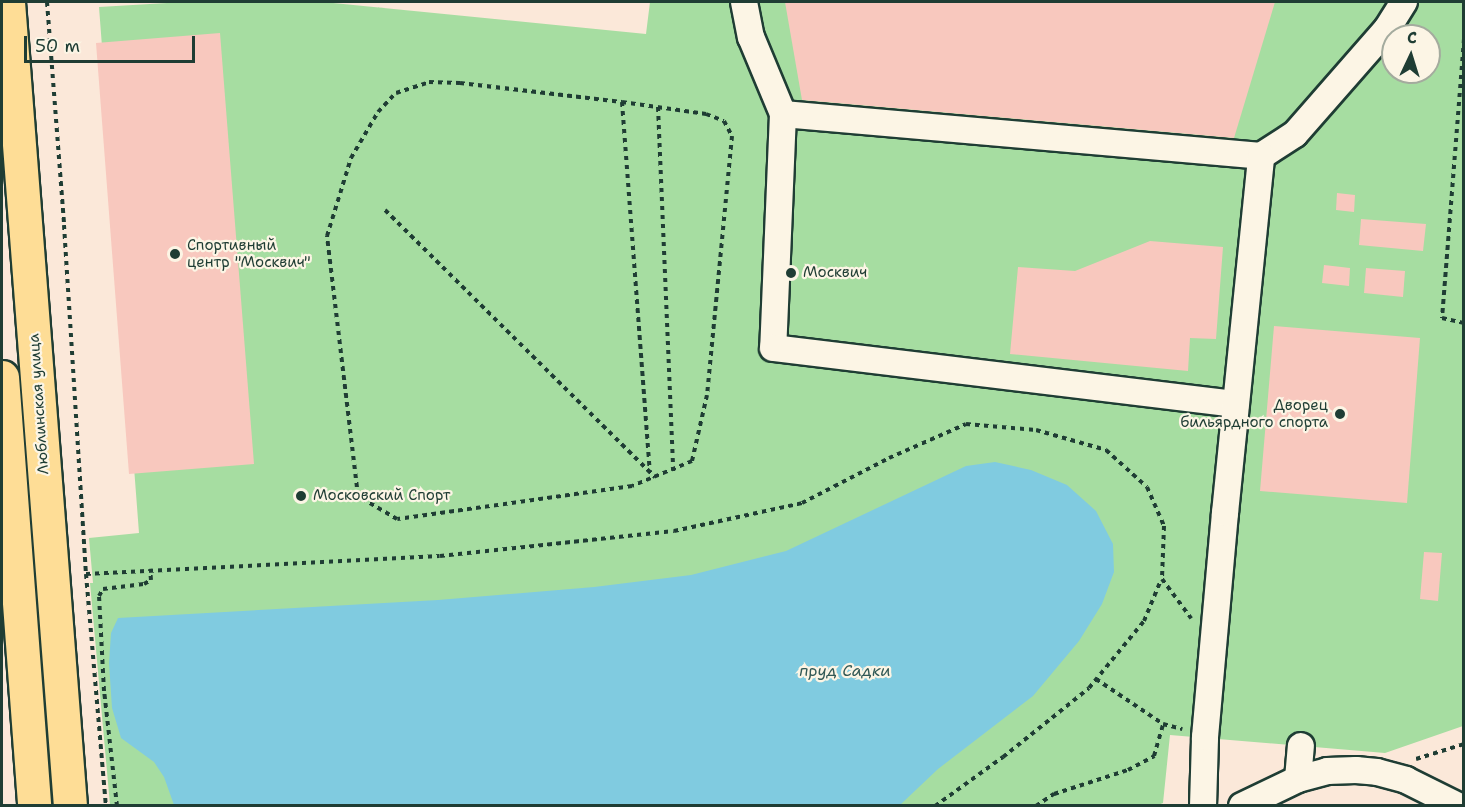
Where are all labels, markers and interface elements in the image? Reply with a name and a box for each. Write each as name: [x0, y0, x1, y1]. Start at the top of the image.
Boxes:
scale bar: [27, 24, 198, 62]
north arrow: [1381, 24, 1441, 84]
text: С: [1407, 27, 1418, 48]
text: 50 m: [35, 34, 80, 58]
place label: Спортивный центр "Москвич": [187, 236, 311, 271]
marker: Спортивный центр "Москвич": [168, 247, 182, 261]
place label: Москвич: [803, 264, 867, 282]
marker: Москвич: [784, 266, 798, 280]
street label: Люблинская улица: [25, 333, 53, 475]
place label: Дворец бильярдного спорта: [1180, 396, 1328, 431]
marker: Дворец бильярдного спорта: [1333, 407, 1347, 421]
place label: Московский Спорт: [313, 487, 450, 505]
marker: Московский Спорт: [294, 489, 308, 503]
water label: пруд Садки: [799, 661, 891, 681]

